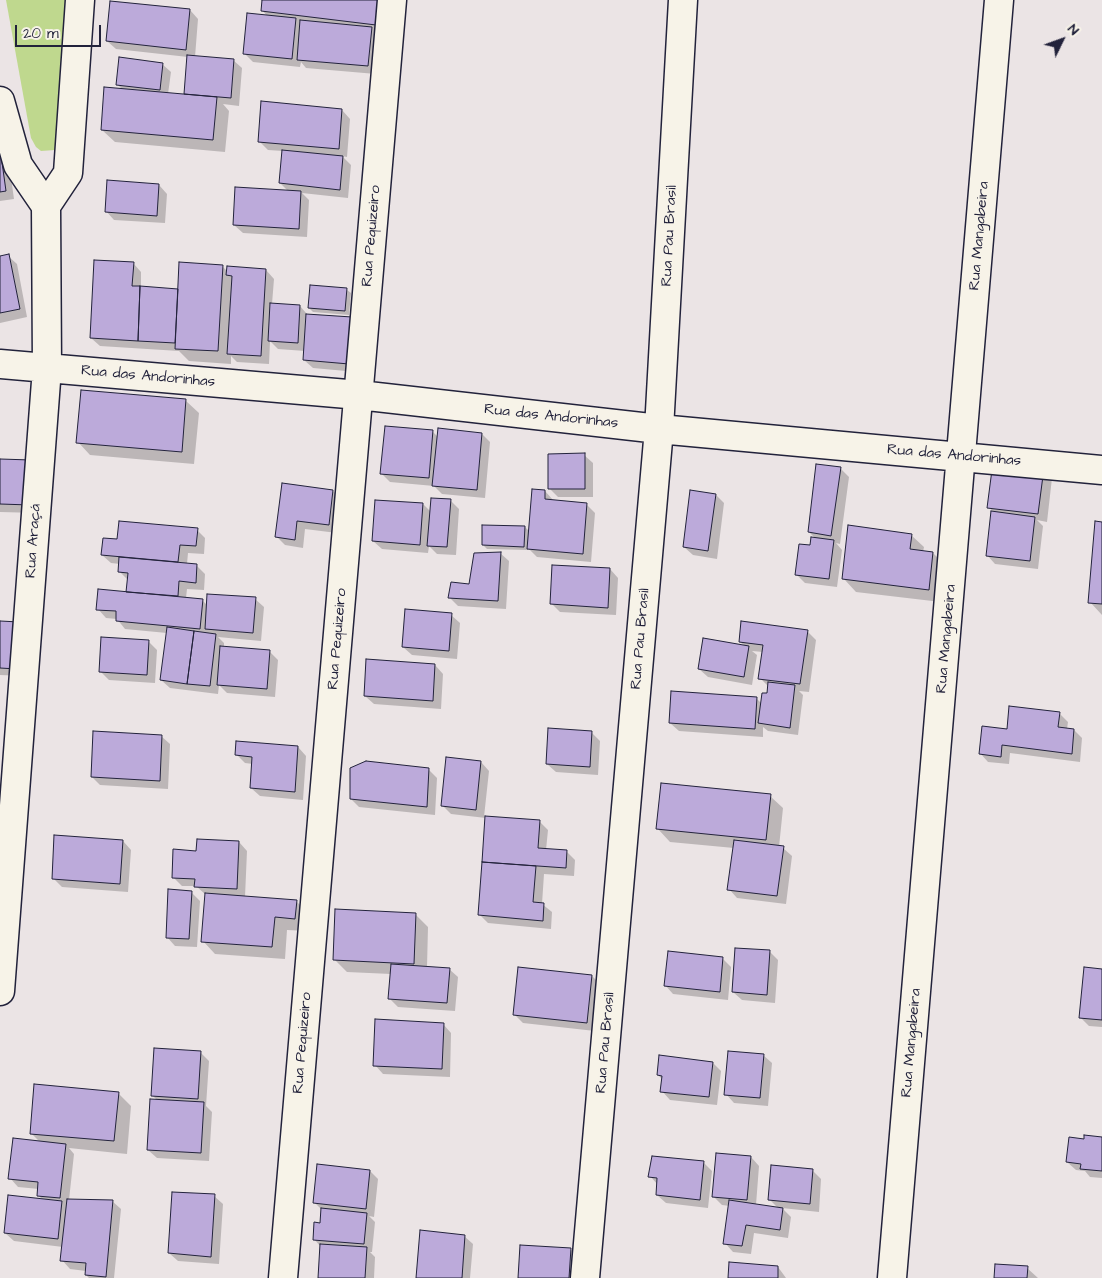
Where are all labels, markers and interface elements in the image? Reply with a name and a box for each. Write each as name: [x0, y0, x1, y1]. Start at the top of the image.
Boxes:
scale bar: [18, 15, 104, 47]
north arrow: [1037, 15, 1087, 65]
text: N: [1063, 20, 1084, 40]
text: 20 m: [23, 23, 59, 44]
street label: Rua Mangabeira: [966, 181, 994, 291]
street label: Rua Pequizeiro: [359, 185, 385, 287]
street label: Rua Pau Brasil: [658, 185, 682, 287]
street label: Rua das Andorinhas: [80, 362, 216, 392]
street label: Rua das Andorinhas: [483, 401, 619, 433]
street label: Rua das Andorinhas: [886, 441, 1022, 471]
street label: Rua Araçá: [22, 503, 46, 579]
street label: Rua Mangabeira: [933, 584, 961, 694]
street label: Rua Pequizeiro: [325, 588, 351, 690]
street label: Rua Pau Brasil: [628, 588, 654, 690]
street label: Rua Mangabeira: [898, 988, 926, 1098]
street label: Rua Pequizeiro: [290, 992, 316, 1094]
street label: Rua Pau Brasil: [593, 992, 619, 1094]

